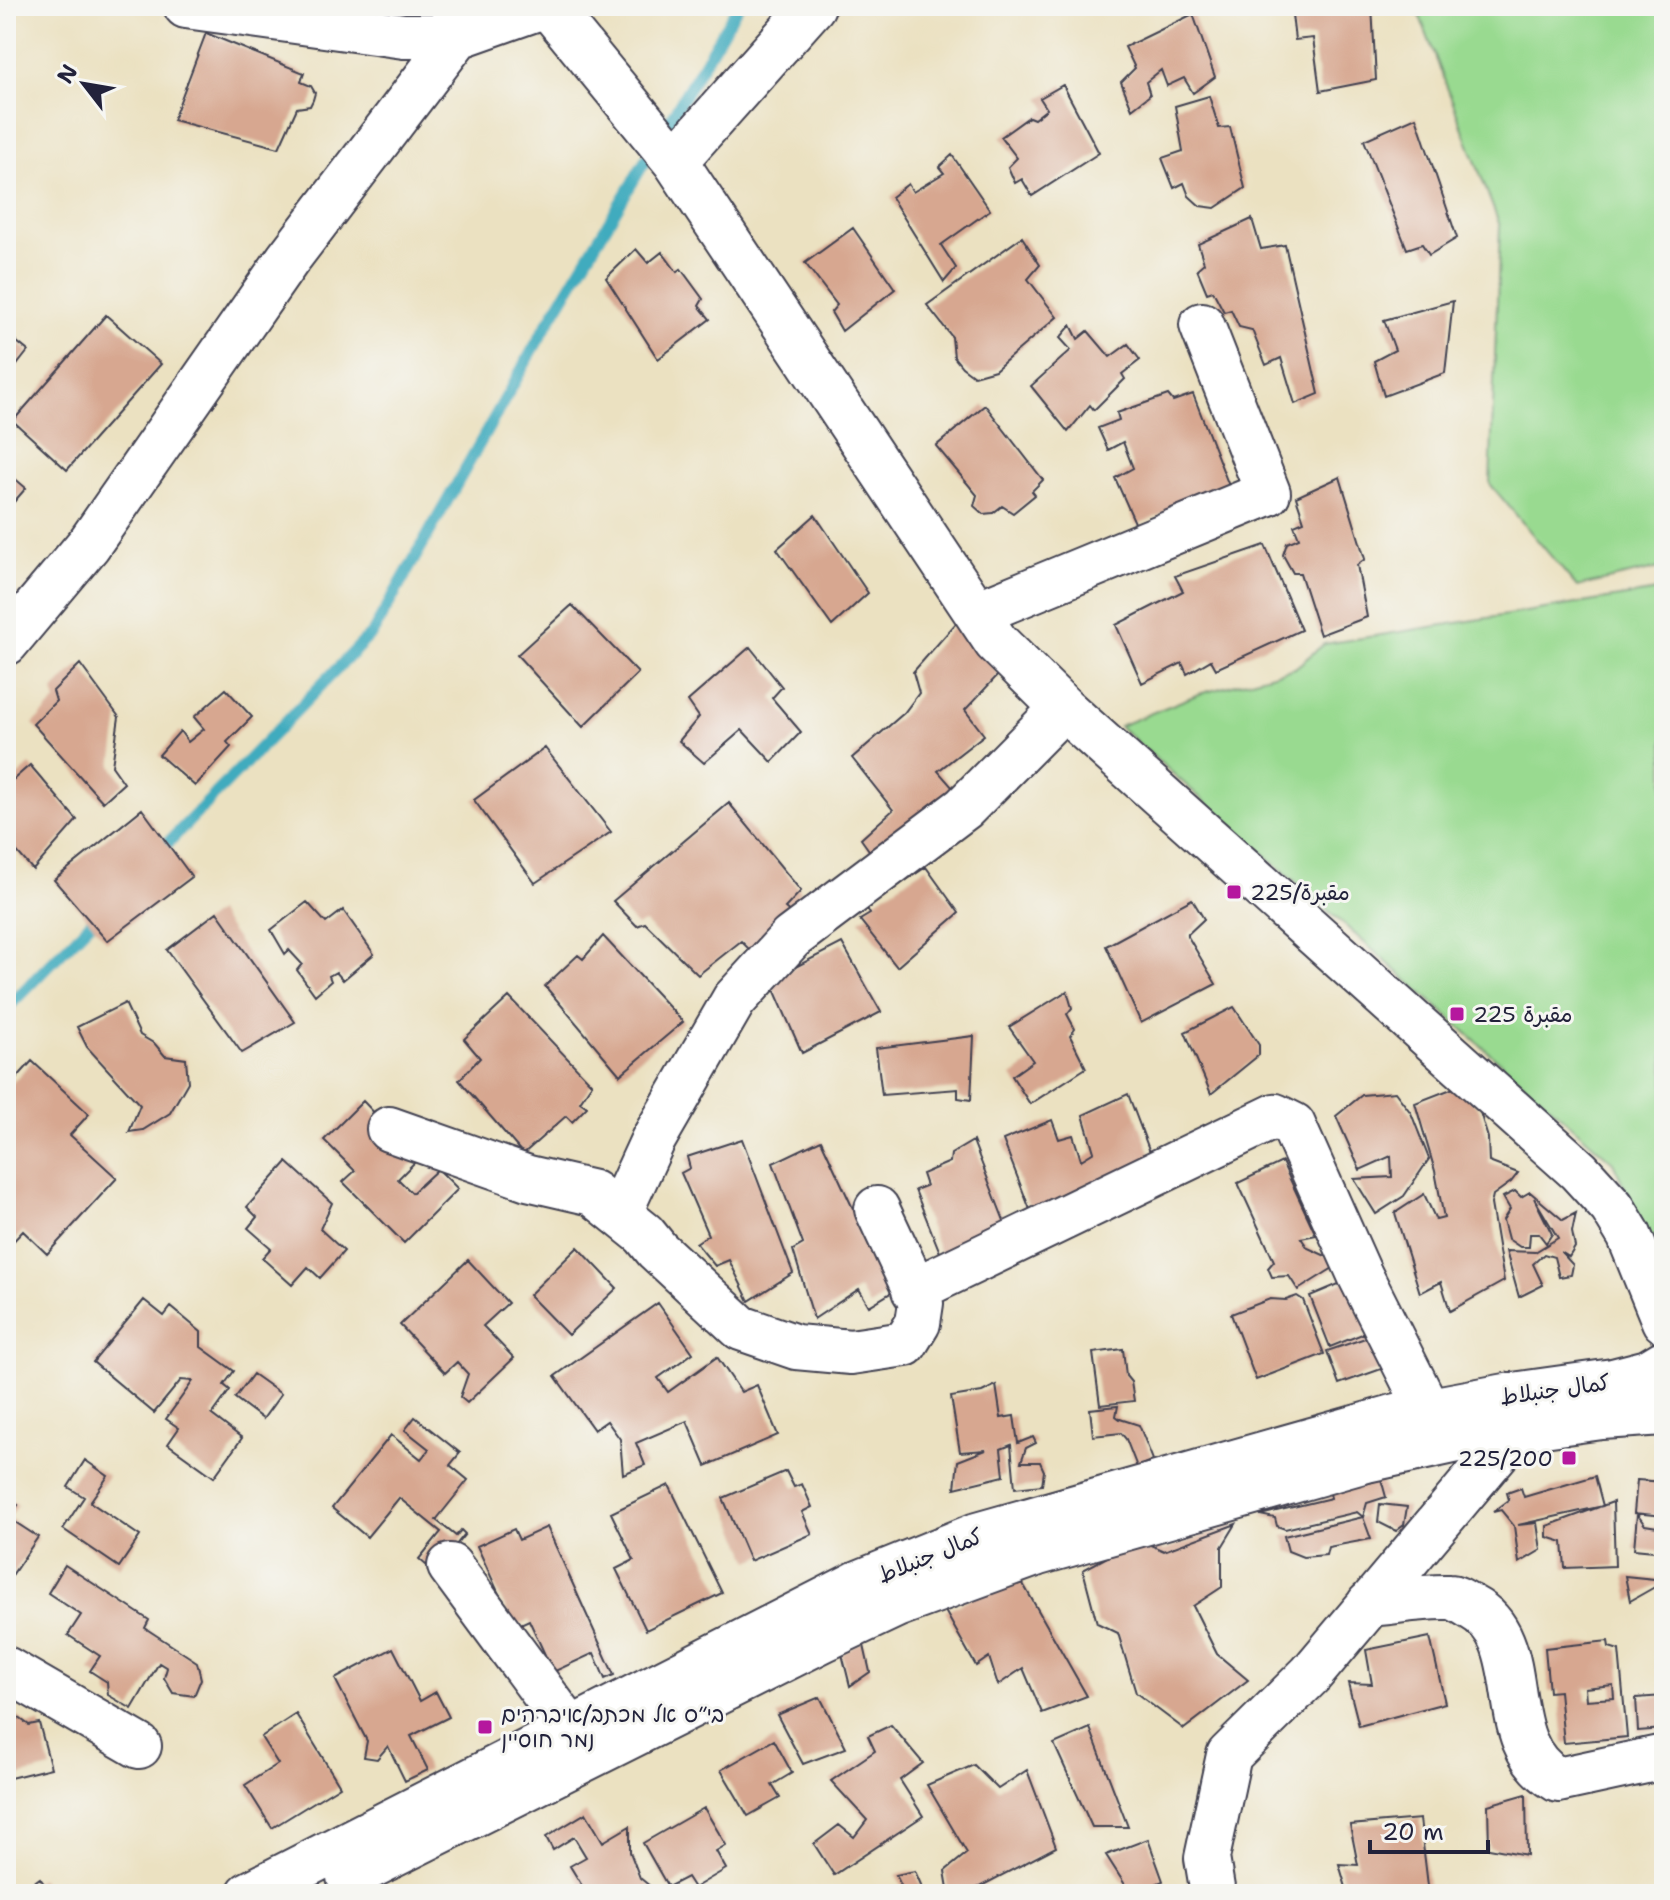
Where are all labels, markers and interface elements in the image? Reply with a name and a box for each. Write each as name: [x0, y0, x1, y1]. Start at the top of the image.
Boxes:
north arrow: [44, 44, 124, 124]
text: N: [50, 59, 84, 89]
place label: مقبرة/225: [1250, 878, 1350, 907]
marker: مقبرة/225: [1225, 883, 1243, 901]
place label: مقبرة 225: [1473, 1000, 1573, 1029]
marker: مقبرة 225: [1448, 1005, 1466, 1023]
street label: كمال جنبلاط: [1498, 1367, 1612, 1412]
place label: 225/200: [1458, 1444, 1553, 1473]
marker: 225/200: [1560, 1449, 1578, 1467]
street label: كمال جنبلاط: [873, 1521, 987, 1590]
place label: בי״ס אל מכתב/איברהים נמר חוסיין: [501, 1700, 724, 1754]
marker: בי״ס אל מכתב/איברהים נמר חוסיין: [476, 1718, 494, 1736]
scale bar: [1370, 1804, 1488, 1854]
text: 20 m: [1382, 1816, 1444, 1848]

